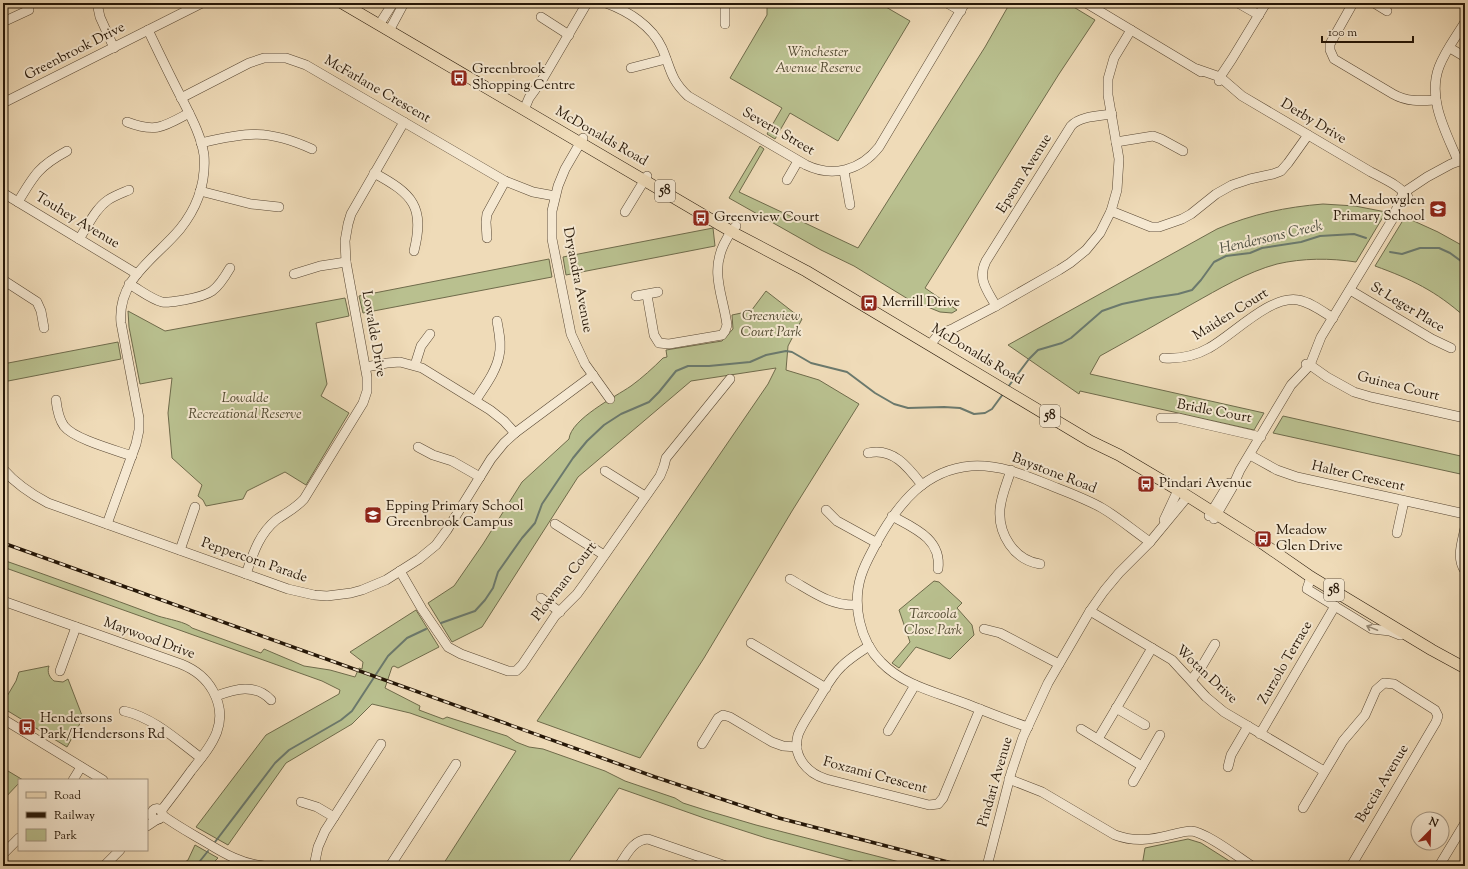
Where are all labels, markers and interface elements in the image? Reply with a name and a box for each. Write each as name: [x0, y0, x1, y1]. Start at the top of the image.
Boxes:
street label: Greenbrook Drive: [21, 18, 129, 86]
scale bar: [1322, 18, 1413, 44]
text: 100 m: [1328, 24, 1357, 42]
park label: Winchester Avenue Reserve: [775, 43, 861, 79]
street label: McFarlane Crescent: [320, 51, 434, 129]
place label: Greenbrook Shopping Centre: [472, 60, 575, 96]
bus stop icon: Greenbrook Shopping Centre: [449, 68, 469, 88]
street label: Derby Drive: [1276, 94, 1350, 150]
street label: McDonalds Road: [551, 102, 651, 172]
street label: Severn Street: [738, 103, 818, 161]
street label: Epsom Avenue: [992, 130, 1058, 218]
road number: 58: [655, 180, 675, 202]
street label: Touhey Avenue: [31, 188, 123, 254]
place label: Meadowglen Primary School: [1333, 191, 1425, 227]
school or university icon: Meadowglen Primary School: [1428, 199, 1448, 219]
bus stop icon: Greenview Court: [691, 208, 711, 228]
place label: Greenview Court: [714, 208, 819, 228]
water label: Hendersons Creek: [1217, 216, 1325, 260]
street label: Dryandra Avenue: [557, 226, 597, 334]
street label: St Leger Place: [1366, 278, 1448, 338]
street label: Maiden Court: [1189, 284, 1273, 346]
street label: Lowalde Drive: [356, 289, 390, 379]
bus stop icon: Merrill Drive: [859, 293, 879, 313]
place label: Merrill Drive: [882, 293, 960, 313]
park label: Greenview Court Park: [741, 307, 802, 343]
street label: McDonalds Road: [927, 320, 1027, 390]
street label: Guinea Court: [1355, 367, 1441, 407]
park label: Lowalde Recreational Reserve: [188, 389, 302, 425]
street label: Bridle Court: [1175, 395, 1253, 429]
road number: 58: [1040, 405, 1060, 427]
street label: Baystone Road: [1009, 449, 1099, 499]
street label: Halter Crescent: [1309, 457, 1407, 497]
bus stop icon: Pindari Avenue: [1136, 474, 1156, 494]
place label: Pindari Avenue: [1159, 474, 1252, 494]
place label: Epping Primary School Greenbrook Campus: [386, 497, 524, 533]
school or university icon: Epping Primary School Greenbrook Campus: [363, 505, 383, 525]
place label: Meadow Glen Drive: [1276, 521, 1343, 557]
bus stop icon: Meadow Glen Drive: [1253, 529, 1273, 549]
street label: Peppercorn Parade: [198, 533, 310, 589]
street label: Plowman Court: [528, 538, 602, 626]
road number: 58: [1324, 579, 1344, 601]
park label: Tarcoola Close Park: [904, 605, 963, 641]
street label: Maywood Drive: [100, 613, 198, 665]
street label: Zurzolo Terrace: [1254, 618, 1318, 708]
one-way arrow: [1366, 623, 1378, 631]
street label: Wotan Drive: [1171, 641, 1241, 709]
place label: Hendersons Park/Hendersons Rd: [40, 709, 165, 745]
bus stop icon: Hendersons Park/Hendersons Rd: [17, 717, 37, 737]
street label: Pindari Avenue: [974, 735, 1018, 829]
street label: Beccia Avenue: [1352, 741, 1414, 827]
street label: Foxzami Crescent: [821, 752, 930, 800]
legend: [18, 779, 148, 851]
text: Road: [54, 787, 81, 805]
text: Railway: [54, 807, 95, 825]
north arrow: [1410, 811, 1450, 851]
text: N: [1425, 813, 1441, 832]
text: Park: [54, 827, 77, 845]

